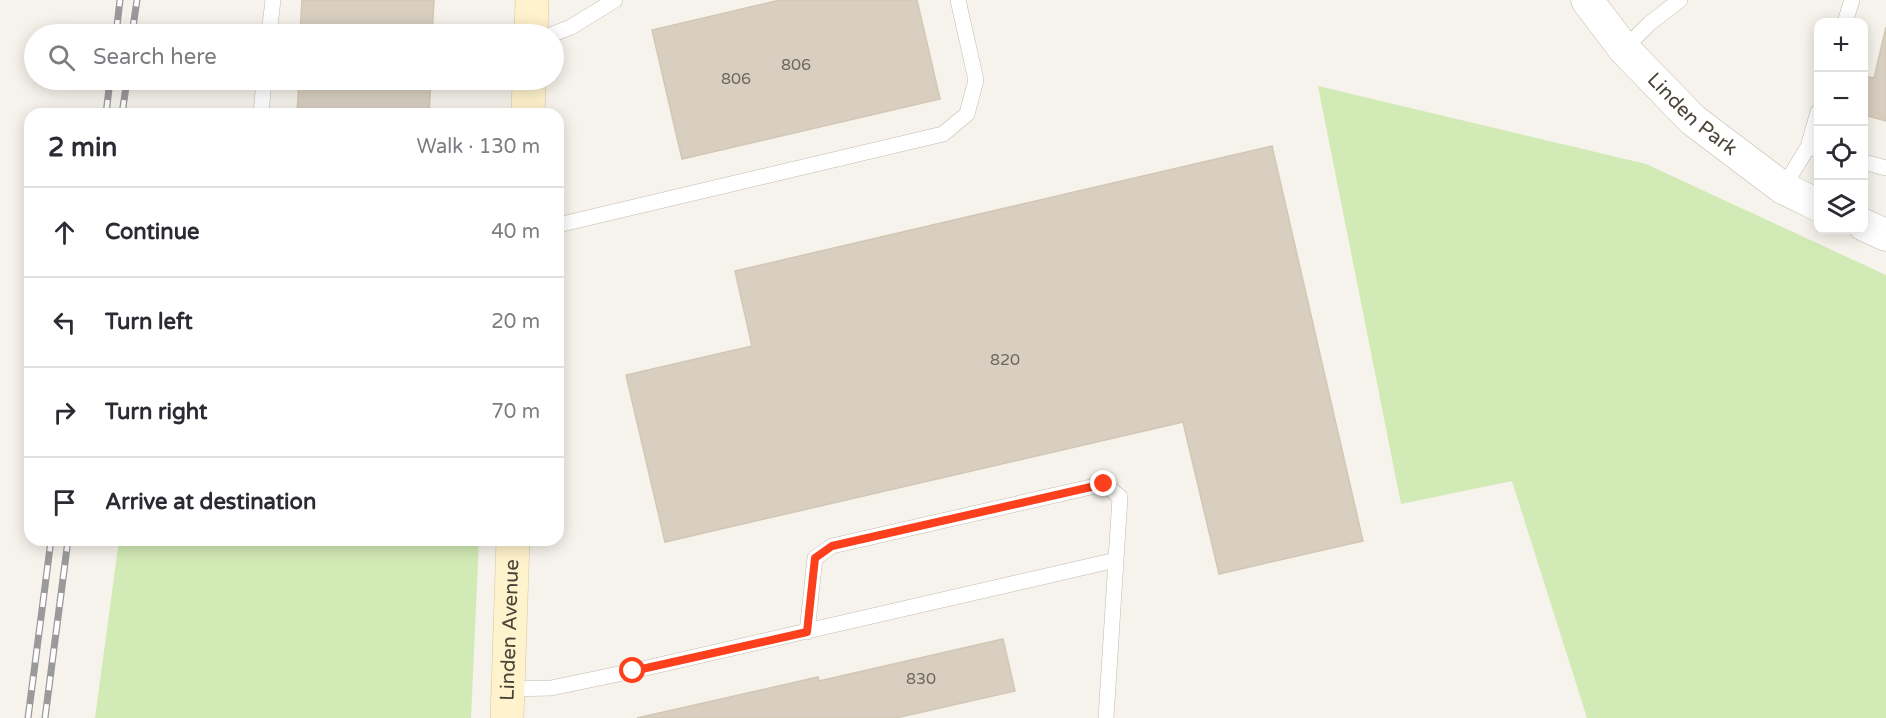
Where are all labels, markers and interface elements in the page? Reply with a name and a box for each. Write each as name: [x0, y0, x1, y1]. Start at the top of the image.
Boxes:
map controls: [1814, 18, 1868, 234]
button: +: [1814, 18, 1868, 72]
search box: [24, 24, 564, 90]
icon: search: [45, 41, 78, 74]
text: Search here: [93, 44, 217, 70]
house number: 806: [781, 55, 811, 75]
street label: Linden Park: [1642, 68, 1742, 161]
house number: 806: [721, 69, 751, 89]
button: −: [1814, 72, 1868, 126]
button: locate: [1814, 126, 1868, 180]
text: 2 min: [48, 132, 117, 163]
text: Walk · 130 m: [417, 135, 540, 159]
button: layers: [1814, 180, 1868, 234]
icon: ahead: [48, 216, 81, 249]
text: Continue: [105, 219, 200, 245]
text: 40 m: [491, 220, 540, 244]
icon: left: [48, 306, 81, 339]
text: Turn left: [105, 309, 193, 335]
text: 20 m: [491, 310, 540, 334]
house number: 820: [990, 350, 1020, 370]
icon: right: [48, 396, 81, 429]
text: Turn right: [105, 399, 207, 425]
text: 70 m: [491, 400, 540, 424]
route end: [1090, 470, 1116, 496]
icon: arrive: [48, 486, 81, 519]
text: Arrive at destination: [105, 489, 316, 515]
street label: Linden Avenue: [496, 559, 524, 701]
route start: [619, 657, 645, 683]
house number: 830: [906, 669, 936, 689]

